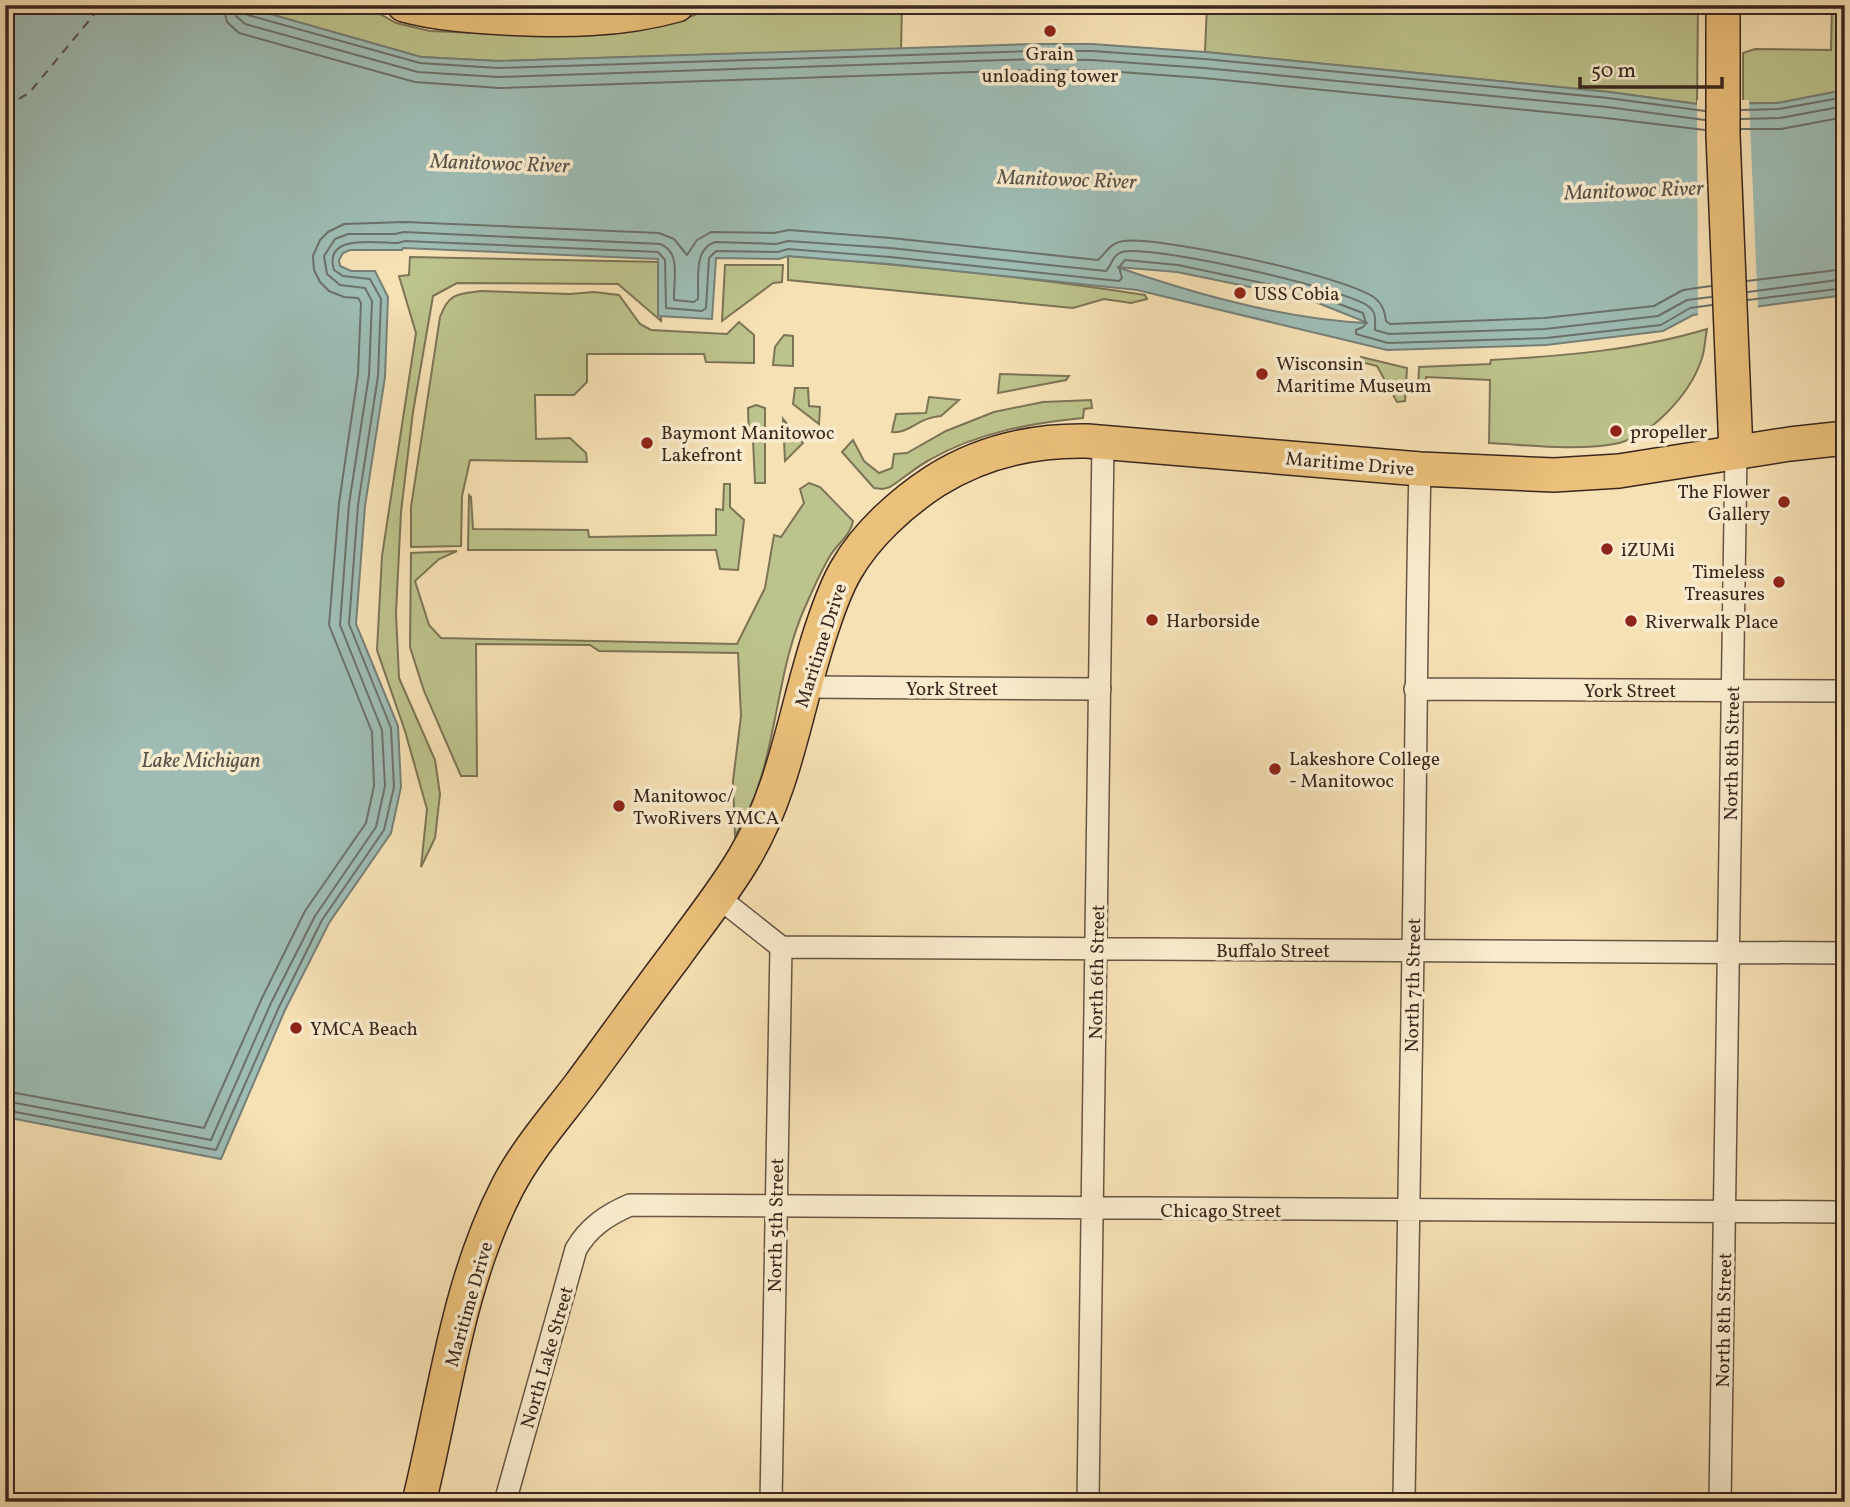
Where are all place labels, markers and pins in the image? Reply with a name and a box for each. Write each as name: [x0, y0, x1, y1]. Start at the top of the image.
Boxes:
marker: Grain unloading tower: [1042, 23, 1058, 39]
place label: Grain unloading tower: [982, 42, 1118, 90]
place label: USS Cobia: [1254, 282, 1340, 308]
marker: USS Cobia: [1232, 285, 1248, 301]
place label: Wisconsin Maritime Museum: [1276, 352, 1432, 400]
marker: Wisconsin Maritime Museum: [1254, 366, 1270, 382]
place label: propeller: [1630, 420, 1707, 446]
place label: Baymont Manitowoc Lakefront: [661, 421, 834, 469]
marker: propeller: [1608, 423, 1624, 439]
marker: Baymont Manitowoc Lakefront: [639, 435, 655, 451]
place label: The Flower Gallery: [1677, 480, 1770, 528]
marker: The Flower Gallery: [1776, 494, 1792, 510]
place label: iZUMi: [1621, 538, 1675, 564]
marker: iZUMi: [1599, 541, 1615, 557]
place label: Timeless Treasures: [1684, 560, 1765, 608]
marker: Timeless Treasures: [1771, 574, 1787, 590]
place label: Harborside: [1166, 609, 1260, 635]
place label: Riverwalk Place: [1645, 610, 1778, 636]
marker: Harborside: [1144, 612, 1160, 628]
marker: Riverwalk Place: [1623, 613, 1639, 629]
place label: Lakeshore College - Manitowoc: [1289, 747, 1440, 795]
marker: Lakeshore College - Manitowoc: [1267, 761, 1283, 777]
place label: Manitowoc/ TwoRivers YMCA: [633, 784, 779, 832]
marker: Manitowoc/ TwoRivers YMCA: [611, 798, 627, 814]
place label: YMCA Beach: [310, 1017, 418, 1043]
marker: YMCA Beach: [288, 1020, 304, 1036]

